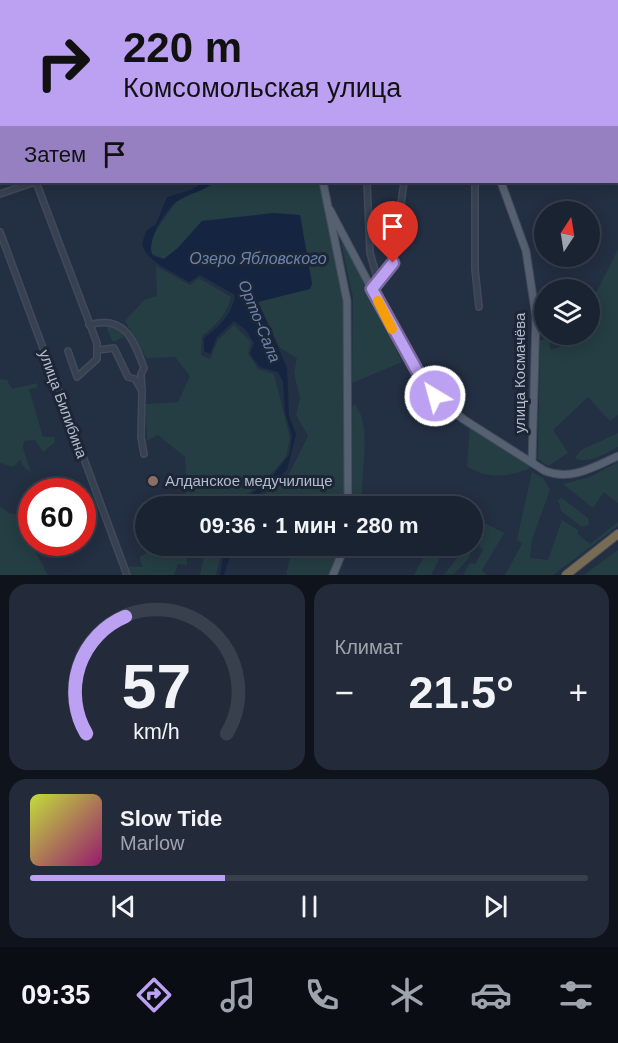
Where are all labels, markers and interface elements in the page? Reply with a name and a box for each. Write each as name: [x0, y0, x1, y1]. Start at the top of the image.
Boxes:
icon: right: [24, 24, 102, 102]
text: 220 m: [123, 24, 242, 71]
text: Комсомольская улица: [123, 73, 401, 103]
icon: arrive: [98, 138, 131, 171]
text: Затем: [24, 142, 86, 167]
pin: [367, 201, 418, 263]
north arrow: [534, 201, 600, 267]
map controls: [534, 201, 600, 345]
icon: arrive: [376, 210, 409, 243]
water label: Озеро Ябловского: [189, 250, 327, 267]
water label: Орто-Сала: [235, 278, 284, 365]
button: layers: [534, 279, 600, 345]
street label: улица Космачёва: [511, 312, 528, 433]
street label: улица Билибина: [36, 347, 91, 461]
position arrow: [403, 364, 467, 428]
place label: Алданское медучилище: [165, 472, 333, 489]
marker: Алданское медучилище: [146, 474, 160, 488]
speed limit sign: 60: [18, 478, 96, 556]
text: 09:36 · 1 мин · 280 m: [199, 513, 419, 538]
text: Климат: [335, 636, 403, 658]
text: 57: [122, 652, 191, 721]
text: 21.5°: [408, 667, 514, 718]
text: −: [335, 674, 354, 711]
text: +: [569, 674, 588, 711]
text: km/h: [134, 720, 180, 744]
text: Slow Tide: [120, 806, 222, 831]
text: Marlow: [120, 832, 184, 854]
icon: previous: [107, 890, 140, 923]
icon: pause: [293, 890, 326, 923]
icon: next: [479, 890, 512, 923]
icon: directions: [133, 974, 175, 1016]
icon: music: [217, 974, 259, 1016]
icon: phone: [301, 974, 343, 1016]
icon: climate: [386, 974, 428, 1016]
icon: car: [470, 974, 512, 1016]
icon: filters: [555, 974, 597, 1016]
text: 09:35: [21, 980, 90, 1010]

